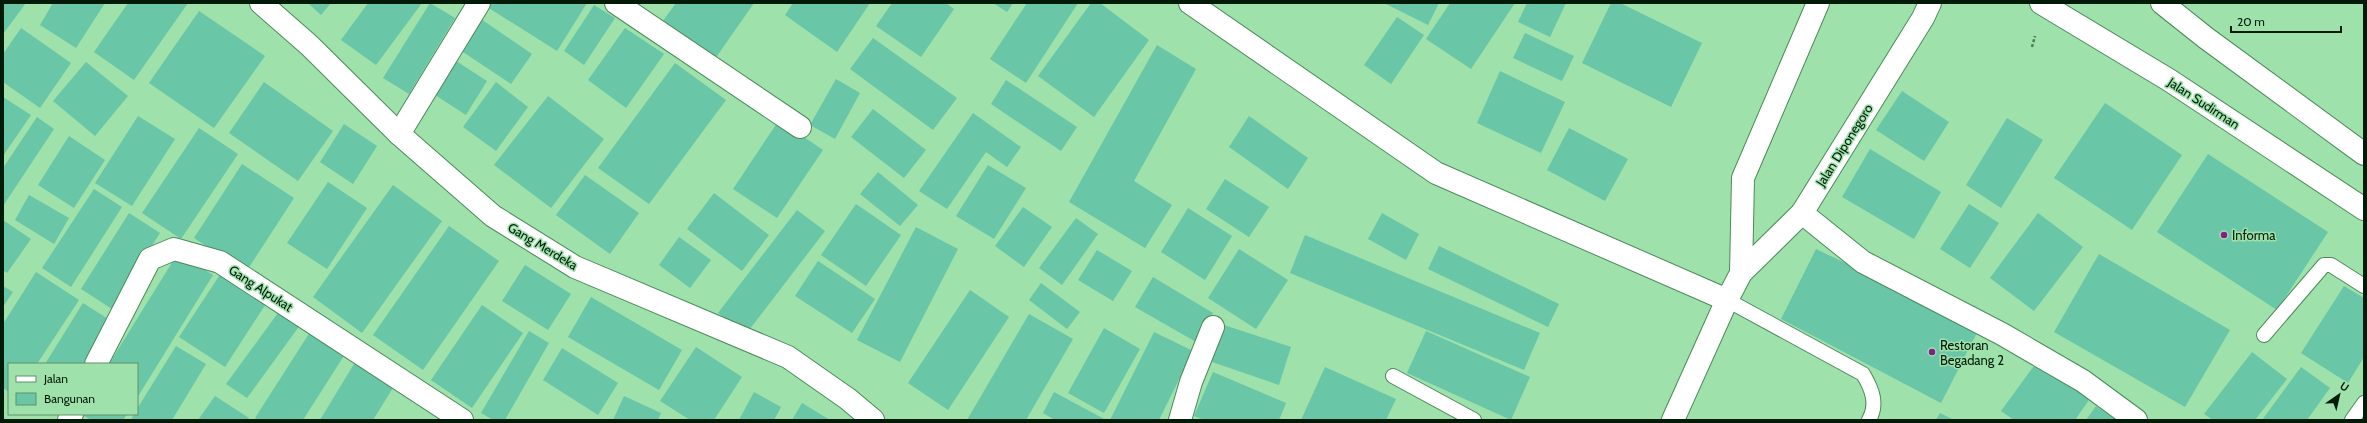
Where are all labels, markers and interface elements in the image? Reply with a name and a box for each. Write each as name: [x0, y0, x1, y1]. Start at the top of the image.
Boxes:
scale bar: [2231, 8, 2341, 34]
text: 20 m: [2237, 14, 2265, 29]
street label: Jalan Sudirman: [2164, 73, 2243, 132]
street label: Jalan Diponegoro: [1812, 101, 1876, 190]
street label: Gang Merdeka: [505, 219, 581, 273]
place label: Informa: [2232, 227, 2276, 243]
marker: Informa: [2219, 230, 2229, 240]
street label: Gang Alpukat: [226, 261, 296, 315]
place label: Restoran Begadang 2: [1940, 337, 2004, 368]
marker: Restoran Begadang 2: [1927, 347, 1937, 357]
legend: [8, 363, 138, 415]
text: Jalan: [43, 371, 68, 386]
north arrow: [2319, 375, 2359, 415]
text: U: [2337, 379, 2352, 395]
text: Bangunan: [44, 391, 95, 406]

